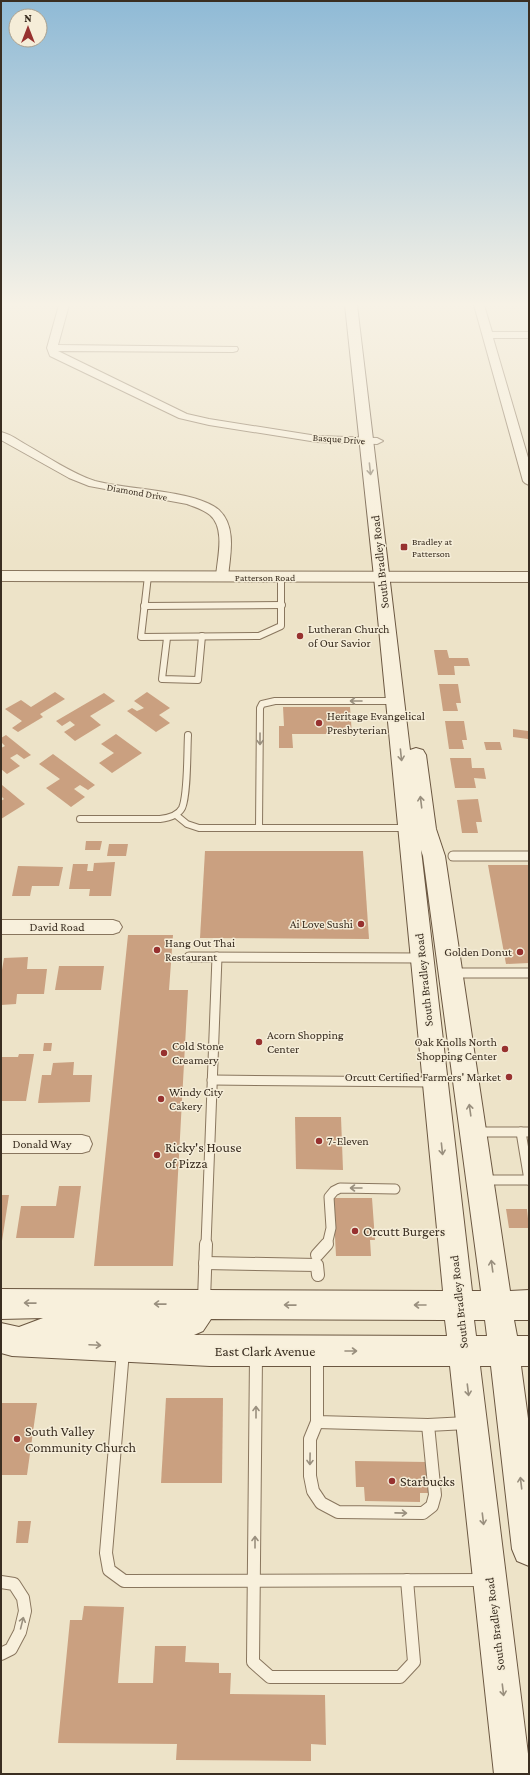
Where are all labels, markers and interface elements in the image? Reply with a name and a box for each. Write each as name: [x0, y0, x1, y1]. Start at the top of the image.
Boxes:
north arrow: [8, 8, 48, 48]
text: N: [24, 12, 32, 24]
street label: Basque Drive: [312, 432, 366, 446]
one-way arrow: [366, 462, 374, 475]
street label: Diamond Drive: [106, 481, 169, 503]
street label: South Bradley Road: [368, 514, 392, 609]
place label: Bradley at Patterson: [412, 536, 453, 559]
marker: Bradley at Patterson: [399, 542, 409, 552]
street label: Patterson Road: [235, 572, 296, 583]
place label: Lutheran Church of Our Savior: [308, 622, 390, 650]
marker: Lutheran Church of Our Savior: [295, 631, 305, 641]
one-way arrow: [350, 697, 363, 705]
place label: Heritage Evangelical Presbyterian: [327, 709, 425, 737]
marker: Heritage Evangelical Presbyterian: [314, 718, 324, 728]
one-way arrow: [256, 732, 264, 745]
one-way arrow: [397, 748, 404, 761]
one-way arrow: [418, 796, 425, 809]
place label: Ai Love Sushi: [290, 917, 353, 931]
marker: Ai Love Sushi: [356, 919, 366, 929]
street label: David Road: [29, 920, 85, 934]
street label: South Bradley Road: [412, 932, 436, 1027]
place label: Hang Out Thai Restaurant: [165, 936, 235, 964]
marker: Hang Out Thai Restaurant: [152, 945, 162, 955]
place label: Golden Donut: [444, 945, 513, 959]
marker: Golden Donut: [515, 947, 525, 957]
place label: Acorn Shopping Center: [267, 1028, 344, 1056]
place label: Oak Knolls North Shopping Center: [414, 1035, 498, 1063]
marker: Acorn Shopping Center: [254, 1037, 264, 1047]
place label: Cold Stone Creamery: [172, 1039, 224, 1067]
marker: Oak Knolls North Shopping Center: [500, 1044, 510, 1054]
marker: Cold Stone Creamery: [159, 1048, 169, 1058]
place label: Orcutt Certified Farmers' Market: [345, 1070, 502, 1084]
marker: Orcutt Certified Farmers' Market: [504, 1072, 514, 1082]
place label: Windy City Cakery: [169, 1085, 224, 1113]
marker: Windy City Cakery: [156, 1094, 166, 1104]
one-way arrow: [466, 1104, 474, 1117]
place label: 7-Eleven: [327, 1134, 369, 1148]
marker: 7-Eleven: [314, 1136, 324, 1146]
street label: Donald Way: [12, 1137, 72, 1151]
place label: Ricky's House of Pizza: [165, 1139, 242, 1171]
one-way arrow: [438, 1142, 445, 1155]
marker: Ricky's House of Pizza: [152, 1150, 162, 1160]
one-way arrow: [350, 1184, 363, 1192]
place label: Orcutt Burgers: [363, 1223, 445, 1239]
marker: Orcutt Burgers: [350, 1226, 360, 1236]
street label: South Bradley Road: [447, 1254, 471, 1349]
one-way arrow: [488, 1260, 496, 1273]
one-way arrow: [24, 1299, 37, 1307]
one-way arrow: [154, 1300, 167, 1308]
one-way arrow: [414, 1301, 427, 1309]
one-way arrow: [284, 1302, 297, 1309]
one-way arrow: [88, 1342, 101, 1349]
street label: East Clark Avenue: [215, 1343, 315, 1359]
one-way arrow: [344, 1347, 357, 1355]
one-way arrow: [464, 1383, 472, 1396]
one-way arrow: [252, 1406, 260, 1419]
place label: South Valley Community Church: [25, 1423, 136, 1455]
marker: South Valley Community Church: [12, 1434, 22, 1444]
one-way arrow: [306, 1452, 314, 1465]
place label: Starbucks: [400, 1473, 455, 1489]
marker: Starbucks: [387, 1476, 397, 1486]
one-way arrow: [517, 1477, 525, 1490]
one-way arrow: [394, 1509, 407, 1517]
one-way arrow: [479, 1512, 487, 1525]
one-way arrow: [251, 1536, 259, 1549]
street label: South Bradley Road: [482, 1576, 508, 1671]
one-way arrow: [19, 1617, 26, 1630]
one-way arrow: [499, 1683, 506, 1696]

